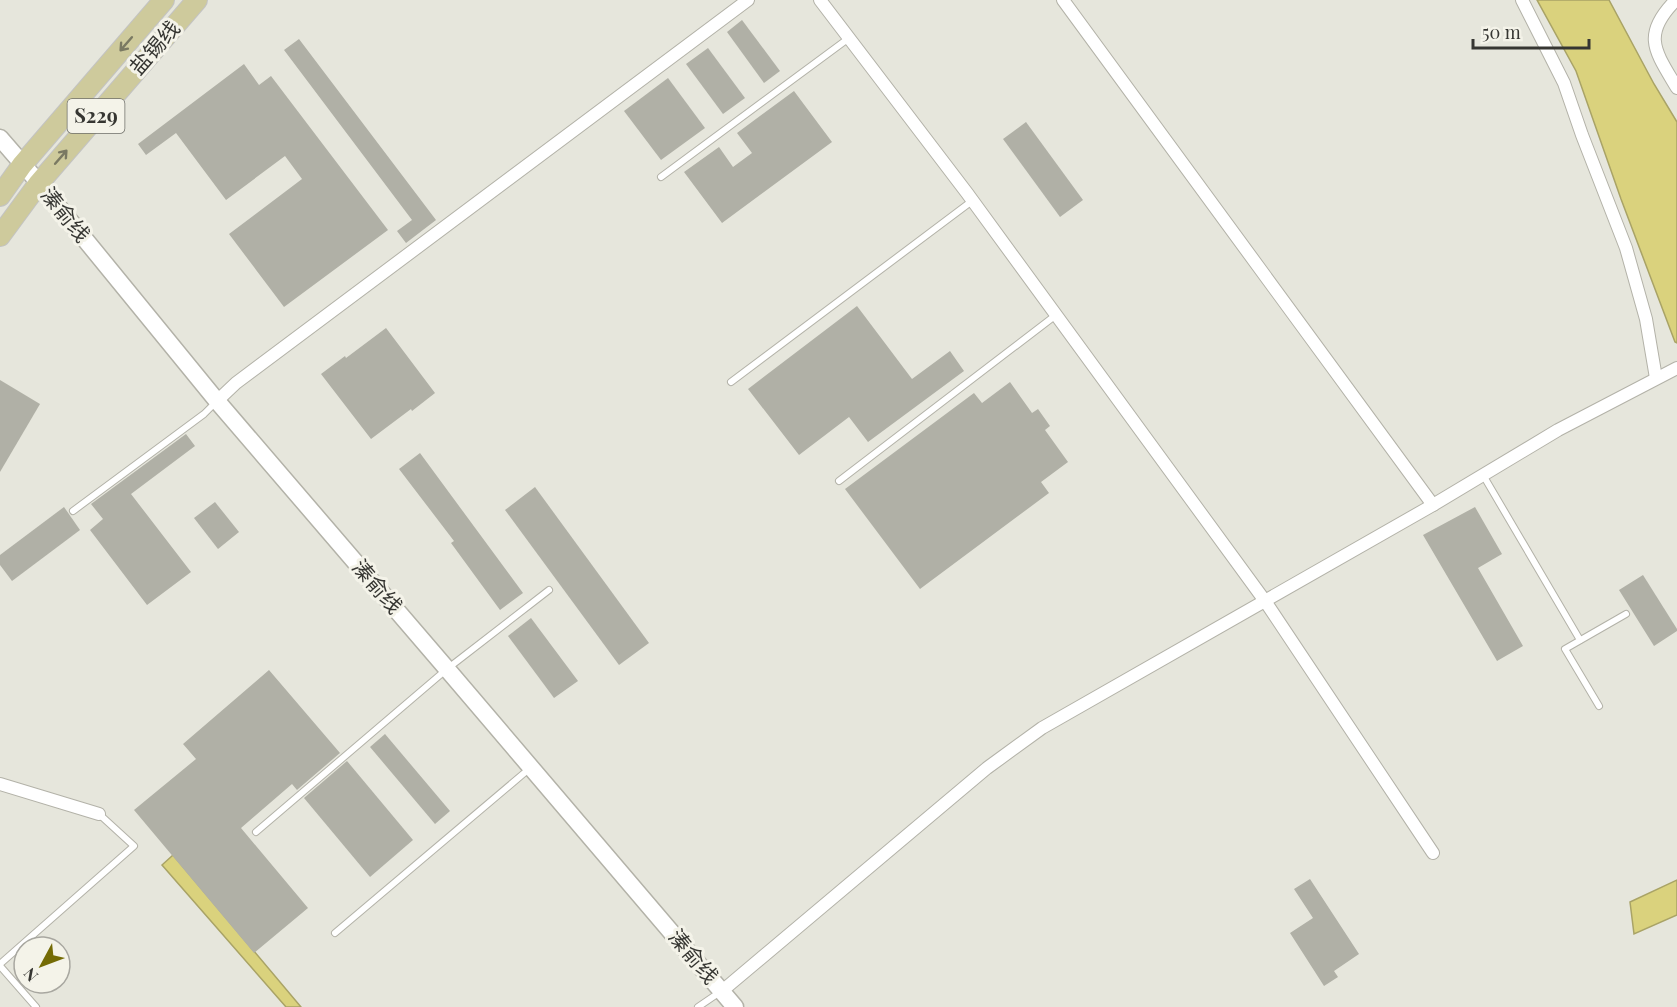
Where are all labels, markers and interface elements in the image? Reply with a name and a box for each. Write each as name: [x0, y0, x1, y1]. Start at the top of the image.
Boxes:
scale bar: [1473, 12, 1588, 50]
street label: 盐锡线: [122, 14, 185, 80]
text: 50 m: [1482, 20, 1521, 44]
one-way arrow: [119, 36, 133, 51]
road number: S229: [68, 99, 124, 133]
one-way arrow: [54, 150, 68, 165]
street label: 溱俞线: [36, 180, 97, 247]
street label: 溱俞线: [347, 553, 410, 619]
street label: 溱俞线: [664, 923, 726, 989]
north arrow: [12, 935, 72, 995]
text: N: [18, 964, 42, 986]

